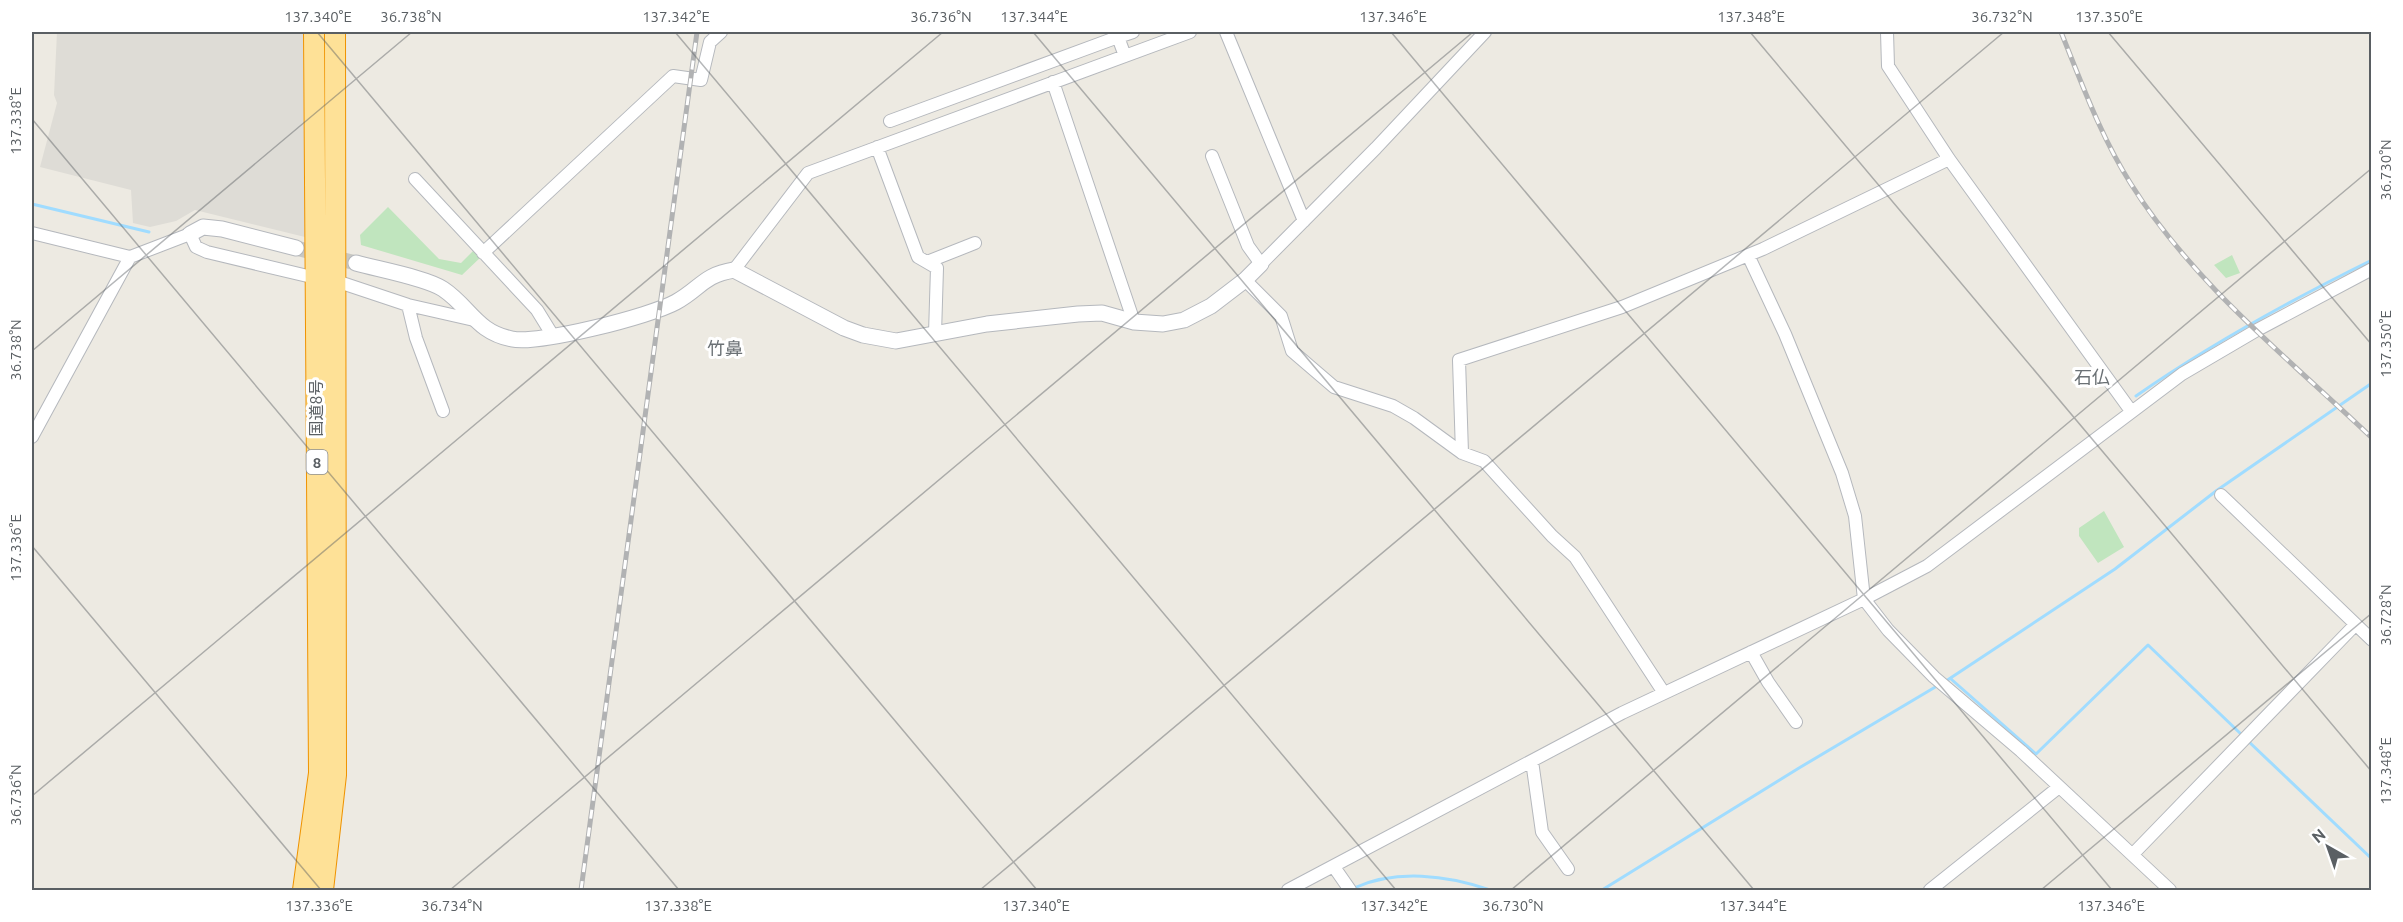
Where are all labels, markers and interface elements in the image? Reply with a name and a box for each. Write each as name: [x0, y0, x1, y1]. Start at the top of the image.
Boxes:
text: 137.340°E: [284, 8, 352, 25]
text: 36.738°N: [380, 8, 442, 25]
text: 137.342°E: [642, 8, 710, 25]
text: 36.736°N: [910, 8, 972, 25]
text: 137.344°E: [1000, 8, 1068, 25]
text: 137.346°E: [1359, 8, 1427, 25]
text: 137.348°E: [1717, 8, 1785, 25]
text: 36.732°N: [1971, 8, 2033, 25]
text: 137.350°E: [2075, 8, 2143, 25]
text: 137.338°E: [7, 87, 24, 155]
text: 36.730°N: [2377, 139, 2394, 201]
text: 137.350°E: [2377, 310, 2394, 378]
text: 36.738°N: [7, 319, 24, 381]
district label: 竹鼻: [707, 338, 743, 358]
district label: 石仏: [2074, 367, 2110, 387]
street label: 国道8号: [307, 379, 325, 437]
road number: 8: [306, 450, 328, 474]
text: 137.336°E: [7, 514, 24, 582]
text: 36.728°N: [2377, 584, 2394, 646]
text: 137.348°E: [2377, 737, 2394, 805]
text: 36.736°N: [7, 764, 24, 826]
north arrow: [2298, 817, 2358, 877]
text: N: [2308, 825, 2329, 846]
text: 137.336°E: [285, 897, 353, 914]
text: 36.734°N: [421, 897, 483, 914]
text: 137.338°E: [644, 897, 712, 914]
text: 137.340°E: [1002, 897, 1070, 914]
text: 137.342°E: [1360, 897, 1428, 914]
text: 36.730°N: [1482, 897, 1544, 914]
text: 137.344°E: [1719, 897, 1787, 914]
text: 137.346°E: [2077, 897, 2145, 914]

